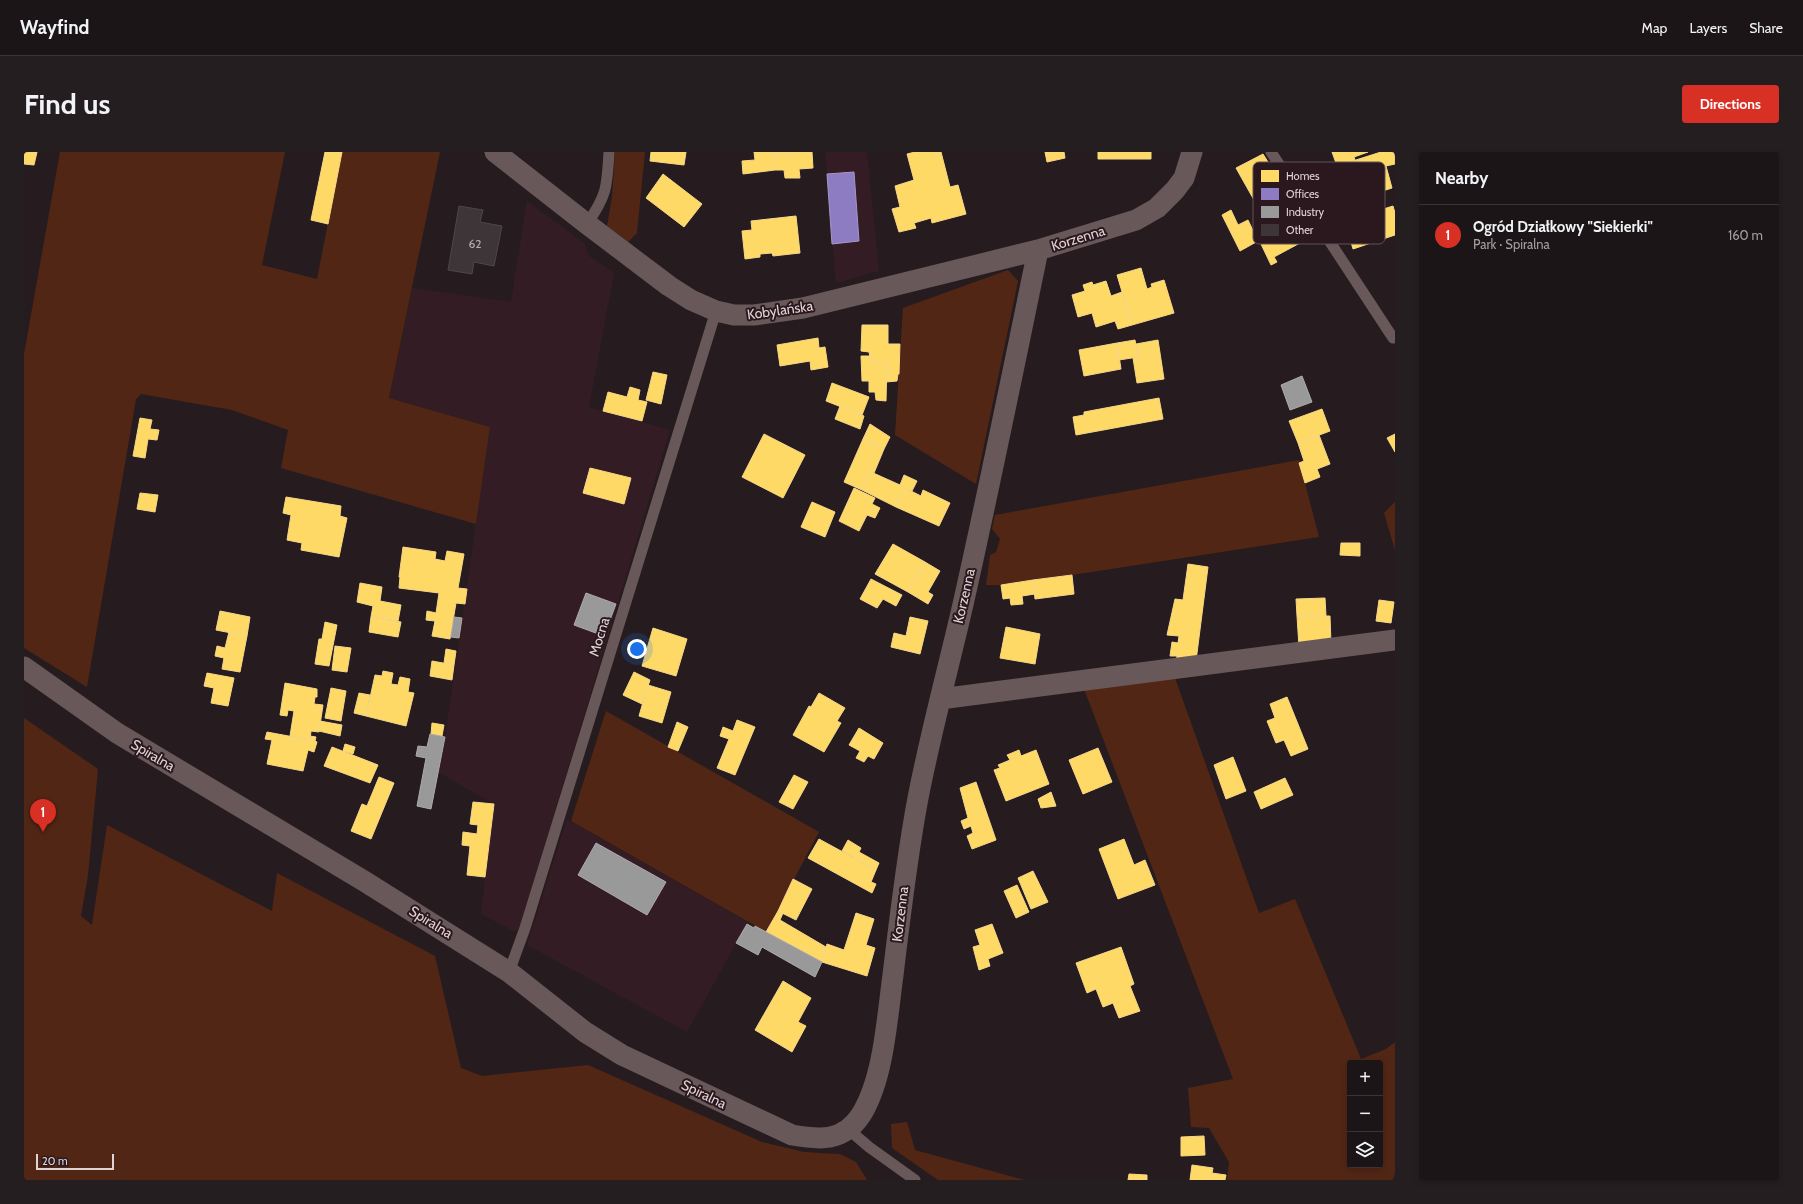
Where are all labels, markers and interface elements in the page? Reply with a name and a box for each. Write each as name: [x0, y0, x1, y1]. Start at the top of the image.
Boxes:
text: Wayfind: [20, 16, 89, 39]
text: Map: [1642, 19, 1667, 37]
text: Layers: [1689, 19, 1727, 37]
text: Share: [1749, 19, 1783, 37]
button: Directions: [1682, 85, 1779, 123]
text: Find us: [24, 87, 110, 121]
legend: [1253, 162, 1385, 244]
text: Nearby: [1435, 168, 1488, 188]
text: Homes: [1286, 169, 1320, 183]
text: Offices: [1286, 187, 1320, 201]
text: Industry: [1286, 205, 1324, 219]
text: Ogród Działkowy "Siekierki": [1473, 218, 1653, 236]
street label: Korzenna: [1049, 221, 1107, 255]
text: Other: [1286, 223, 1314, 237]
text: 1: [1446, 227, 1450, 243]
text: 160 m: [1728, 227, 1763, 243]
house number: 62: [468, 236, 482, 251]
text: Park · Spiralna: [1473, 236, 1550, 252]
street label: Kobylańska: [746, 296, 814, 324]
street label: Korzenna: [949, 567, 979, 625]
street label: Mocna: [585, 615, 614, 659]
your location: [627, 639, 647, 659]
street label: Spiralna: [128, 735, 178, 775]
pin: 1: [30, 799, 56, 832]
street label: Korzenna: [888, 885, 912, 943]
street label: Spiralna: [406, 902, 456, 942]
map controls: [1347, 1060, 1383, 1168]
button: +: [1347, 1060, 1383, 1096]
street label: Spiralna: [679, 1075, 730, 1113]
button: −: [1347, 1096, 1383, 1132]
button: layers: [1347, 1132, 1383, 1168]
scale bar: [36, 1152, 114, 1171]
text: 20 m: [42, 1154, 68, 1168]

